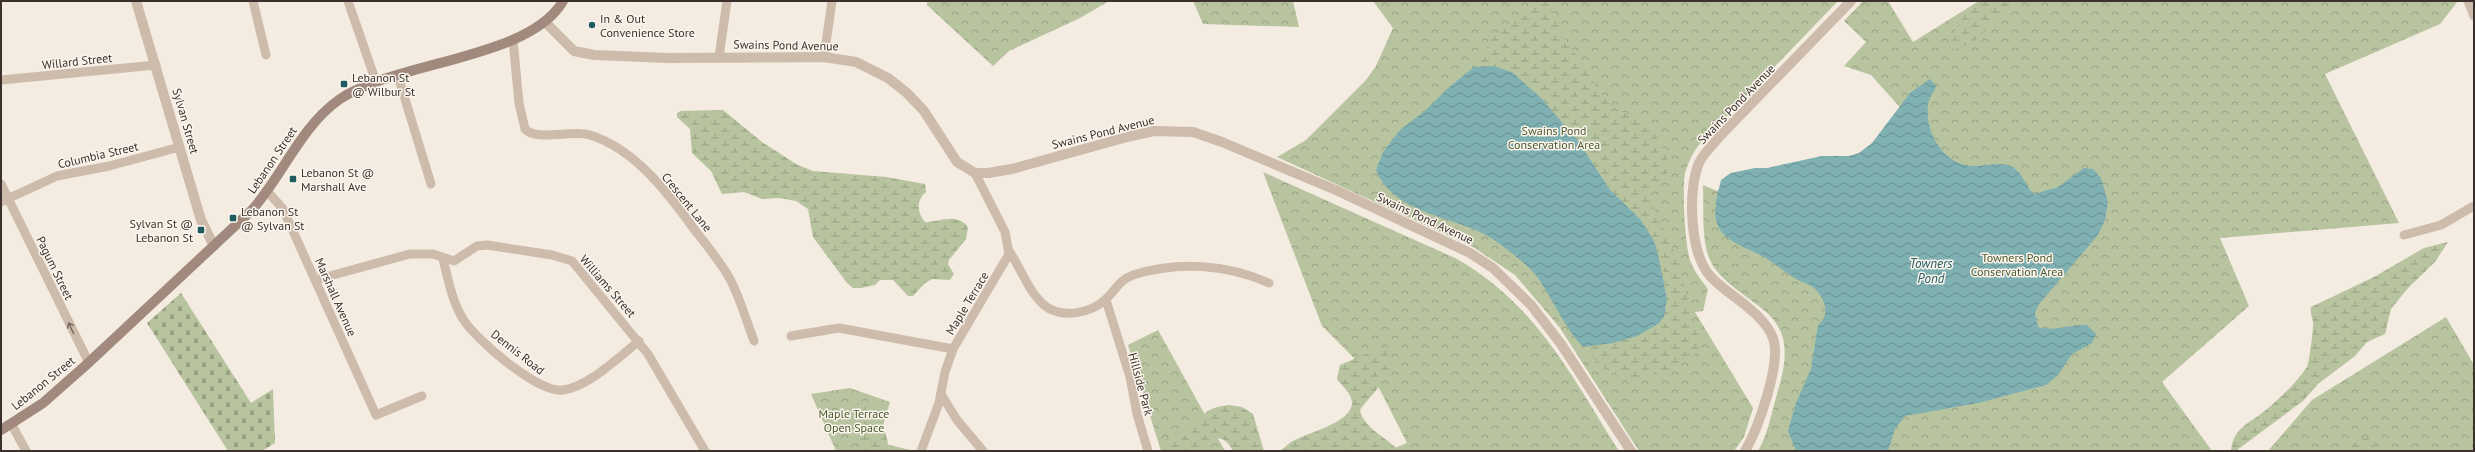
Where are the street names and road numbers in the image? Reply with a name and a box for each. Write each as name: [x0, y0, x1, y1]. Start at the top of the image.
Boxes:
street label: Swains Pond Avenue: [733, 37, 839, 53]
street label: Willard Street: [41, 50, 113, 72]
street label: Swains Pond Avenue: [1694, 61, 1778, 147]
street label: Sylvan Street: [169, 86, 203, 156]
street label: Swains Pond Avenue: [1050, 112, 1156, 152]
street label: Lebanon Street: [244, 124, 300, 196]
street label: Columbia Street: [56, 138, 140, 172]
street label: Crescent Lane: [659, 169, 715, 235]
street label: Swains Pond Avenue: [1374, 189, 1476, 247]
street label: Pagum Street: [33, 234, 77, 302]
street label: Williams Street: [577, 252, 639, 320]
street label: Marshall Avenue: [312, 255, 360, 339]
street label: Maple Terrace: [942, 269, 992, 337]
street label: Dennis Road: [488, 326, 548, 378]
street label: Hillside Park: [1125, 351, 1157, 417]
street label: Lebanon Street: [8, 353, 78, 413]

